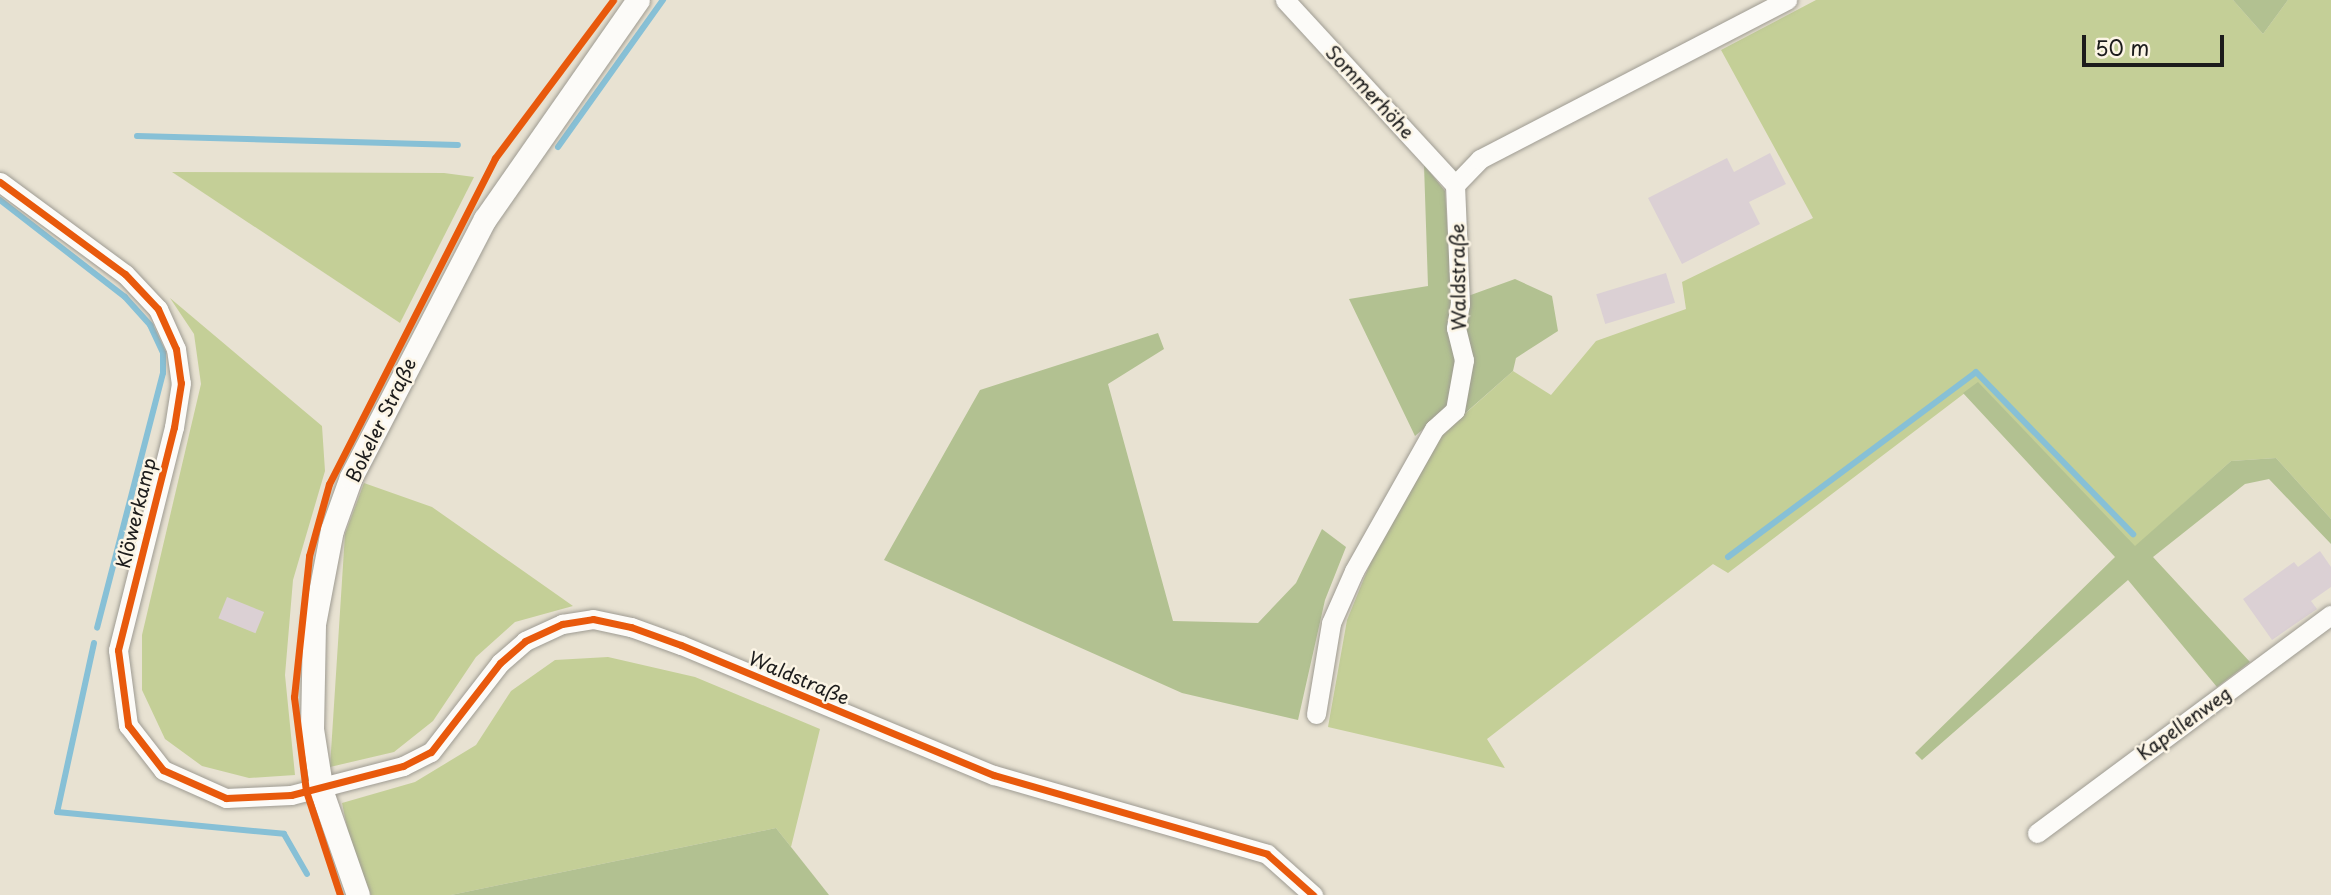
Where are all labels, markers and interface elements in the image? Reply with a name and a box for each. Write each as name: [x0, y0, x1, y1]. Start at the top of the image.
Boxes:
scale bar: [2086, 21, 2228, 65]
text: 50 m: [2095, 31, 2149, 63]
street label: Sommerhöhe: [1321, 41, 1419, 143]
street label: Waldstraße: [1446, 223, 1470, 331]
street label: Bokeler Straße: [341, 353, 421, 487]
street label: Klöwerkamp: [111, 455, 161, 571]
street label: Waldstraße: [745, 647, 853, 709]
street label: Kapellenweg: [2133, 681, 2235, 765]

